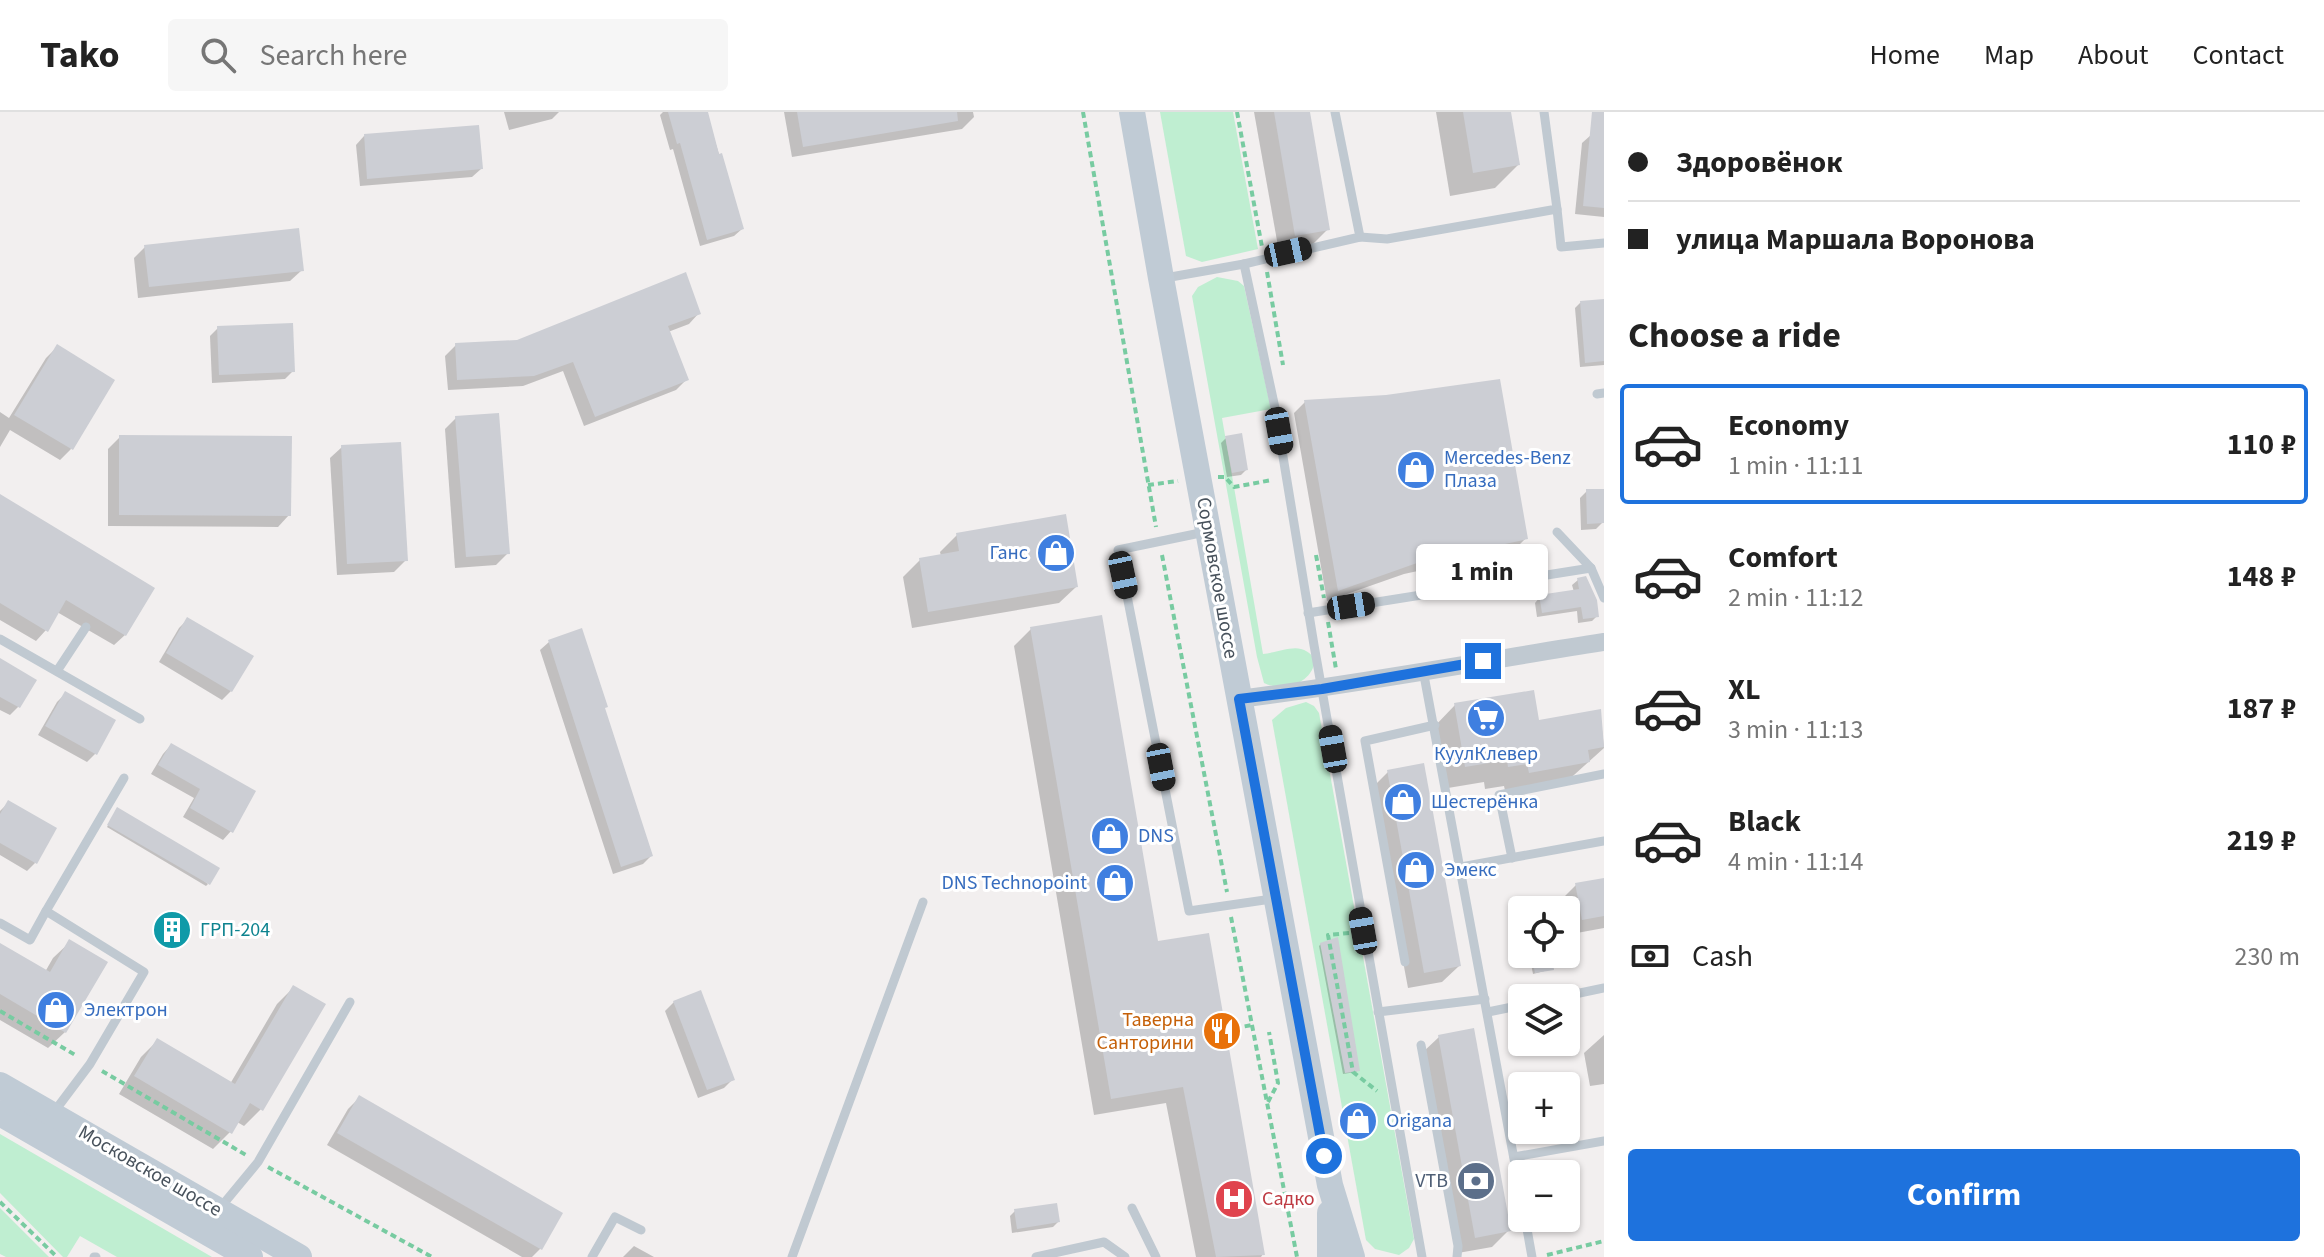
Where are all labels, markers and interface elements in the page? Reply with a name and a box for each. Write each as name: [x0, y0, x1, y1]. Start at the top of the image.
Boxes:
search box: [168, 19, 728, 91]
text: Tako: [40, 28, 120, 82]
icon: search: [196, 33, 240, 77]
text: Search here: [260, 34, 408, 77]
text: Home: [1869, 35, 1940, 75]
text: Map: [1984, 35, 2034, 75]
text: About: [2078, 35, 2149, 75]
text: Contact: [2193, 35, 2284, 75]
text: Здоровёнок: [1676, 141, 1843, 184]
text: улица Маршала Воронова: [1676, 218, 2035, 261]
car: [1262, 235, 1314, 269]
text: Choose a ride: [1628, 310, 1841, 361]
text: Economy: [1728, 404, 1849, 447]
car: [1263, 405, 1295, 457]
icon: car: [1632, 408, 1704, 480]
text: 110 ₽: [2227, 423, 2296, 466]
place label: Mercedes-Benz Плаза: [1444, 444, 1571, 495]
text: 1 min · 11:11: [1728, 447, 1863, 484]
shop icon: Mercedes-Benz Плаза: [1395, 449, 1437, 491]
street label: Сормовское шоссе: [1189, 495, 1245, 661]
shop icon: Ганс: [1035, 532, 1077, 574]
text: Comfort: [1728, 536, 1838, 579]
place label: Ганс: [989, 539, 1028, 567]
icon: car: [1632, 540, 1704, 612]
callout: 1 min: [1417, 545, 1549, 601]
car: [1106, 549, 1140, 601]
text: 1 min: [1450, 553, 1514, 590]
text: 148 ₽: [2227, 555, 2296, 598]
text: 2 min · 11:12: [1728, 579, 1863, 616]
car: [1325, 590, 1377, 622]
route end: [1465, 643, 1501, 679]
text: XL: [1728, 668, 1761, 711]
icon: car: [1632, 672, 1704, 744]
text: 187 ₽: [2227, 687, 2296, 730]
supermarket icon: КуулКлевер: [1465, 697, 1507, 739]
text: 3 min · 11:13: [1728, 711, 1863, 748]
car: [1317, 723, 1349, 775]
place label: КуулКлевер: [1434, 740, 1538, 768]
car: [1145, 741, 1177, 793]
shop icon: Шестерёнка: [1382, 781, 1424, 823]
place label: Шестерёнка: [1431, 788, 1538, 816]
text: Black: [1728, 800, 1801, 843]
icon: car: [1632, 804, 1704, 876]
shop icon: DNS: [1089, 815, 1131, 857]
text: 219 ₽: [2227, 819, 2296, 862]
place label: DNS: [1138, 822, 1174, 850]
text: 4 min · 11:14: [1728, 843, 1863, 880]
shop icon: Эмекс: [1395, 849, 1437, 891]
place label: Эмекс: [1444, 856, 1497, 884]
shop icon: DNS Technopoint: [1094, 862, 1136, 904]
place label: DNS Technopoint: [941, 869, 1087, 897]
map controls: [1508, 896, 1580, 1232]
button: locate: [1508, 896, 1580, 968]
car: [1347, 905, 1379, 957]
building icon: ГРП-204: [151, 909, 193, 951]
place label: ГРП-204: [200, 916, 270, 944]
icon: cash: [1628, 934, 1672, 978]
text: Cash: [1692, 935, 1753, 978]
text: 230 m: [2234, 938, 2300, 975]
button: layers: [1508, 984, 1580, 1056]
shop icon: Электрон: [35, 989, 77, 1031]
place label: Электрон: [84, 996, 168, 1024]
place label: Таверна Санторини: [1097, 1006, 1194, 1057]
restaurant icon: Таверна Санторини: [1201, 1010, 1243, 1052]
button: +: [1508, 1072, 1580, 1144]
shop icon: Origana: [1337, 1100, 1379, 1142]
place label: Origana: [1386, 1107, 1452, 1135]
street label: Московское шоссе: [73, 1118, 227, 1224]
route start: [1306, 1138, 1342, 1174]
button: Confirm: [1628, 1149, 2300, 1241]
bank icon: VTB: [1455, 1160, 1497, 1202]
button: −: [1508, 1160, 1580, 1232]
place label: VTB: [1415, 1167, 1448, 1195]
hospital icon: Садко: [1213, 1178, 1255, 1220]
place label: Садко: [1262, 1185, 1315, 1213]

